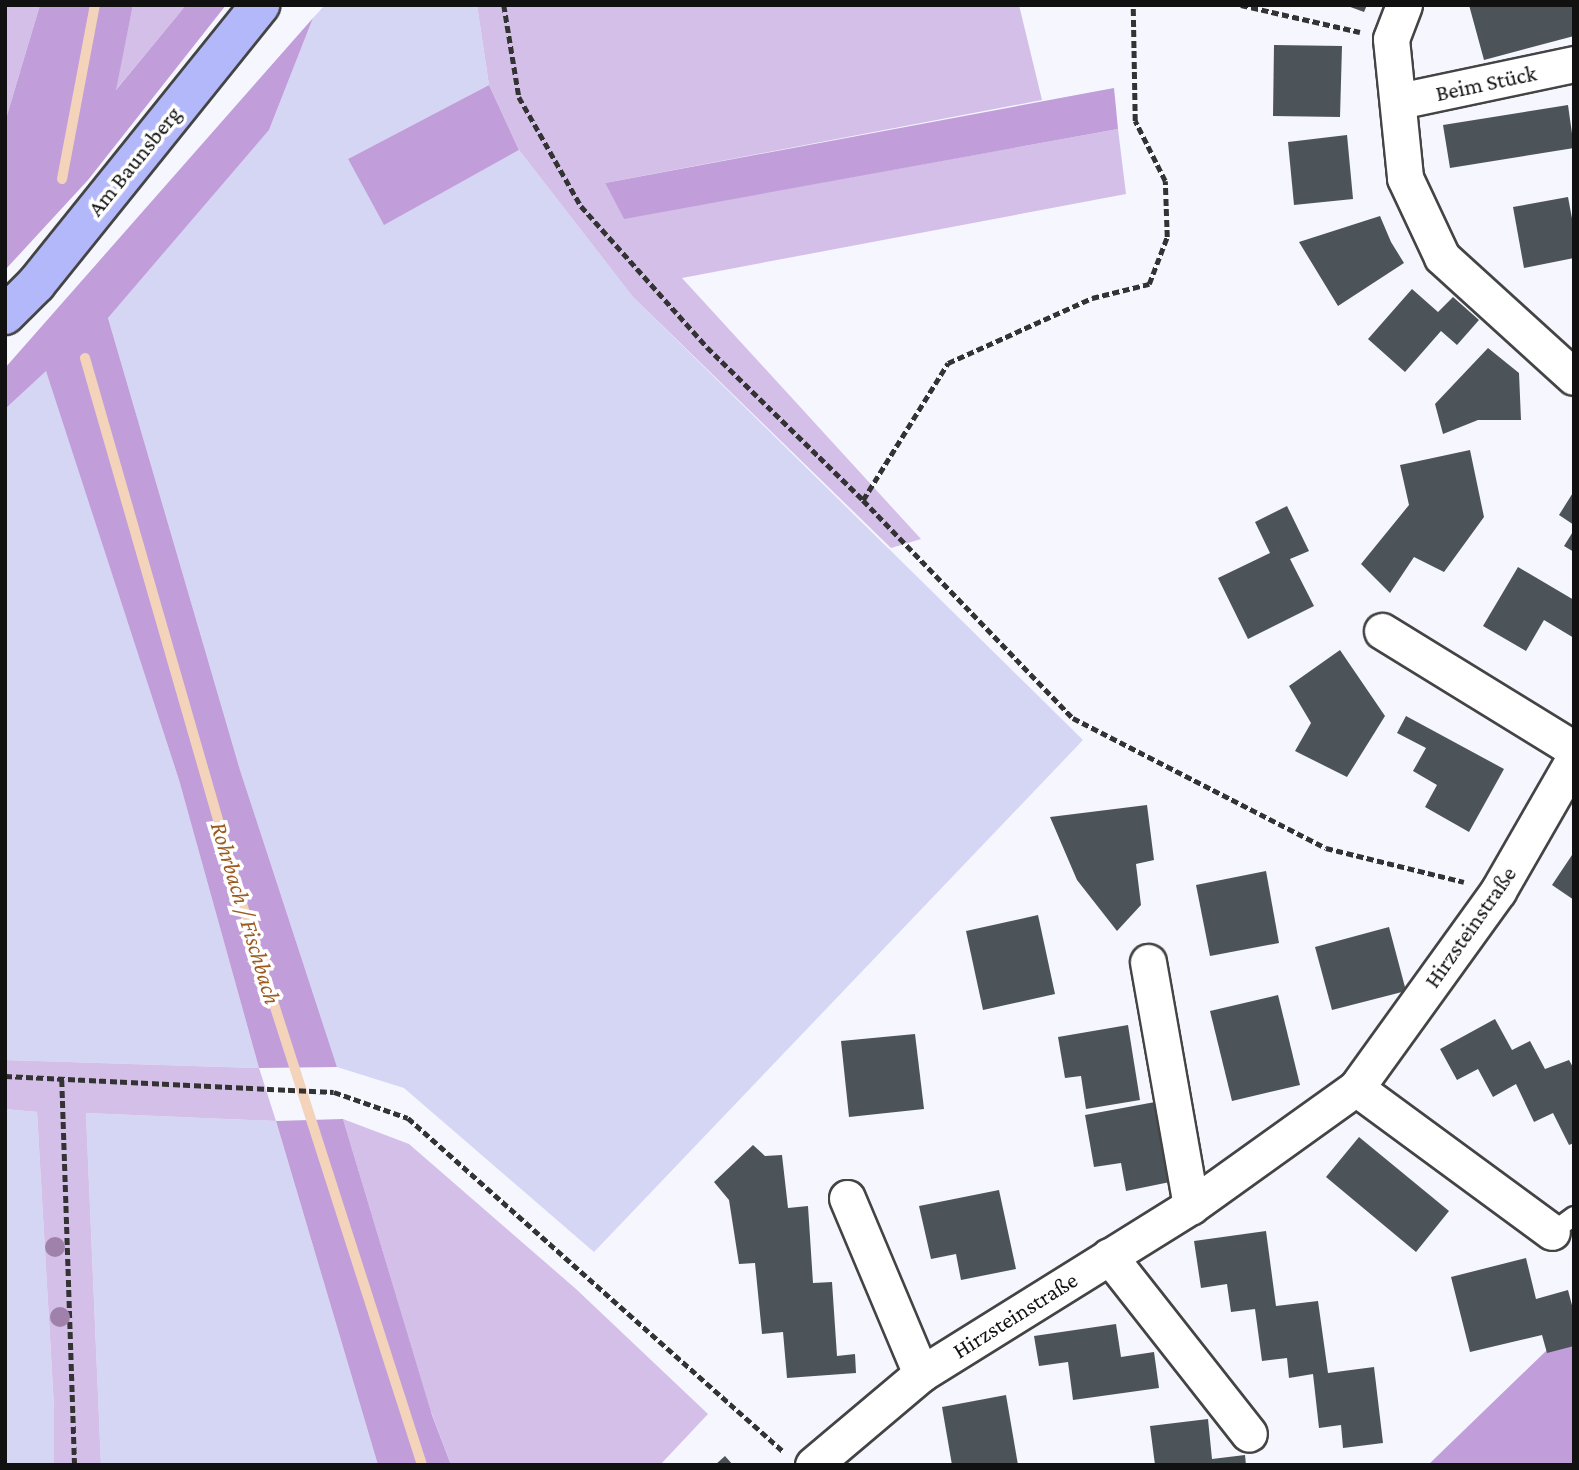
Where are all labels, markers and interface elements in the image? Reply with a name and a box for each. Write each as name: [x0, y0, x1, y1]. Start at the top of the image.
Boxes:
street label: Beim Stück: [1433, 59, 1539, 107]
street label: Am Baunsberg: [81, 100, 187, 222]
water label: Rohrbach / Fischbach: [204, 818, 288, 1008]
street label: Hirzsteinstraße: [1418, 861, 1522, 993]
street label: Hirzsteinstraße: [948, 1266, 1082, 1364]

